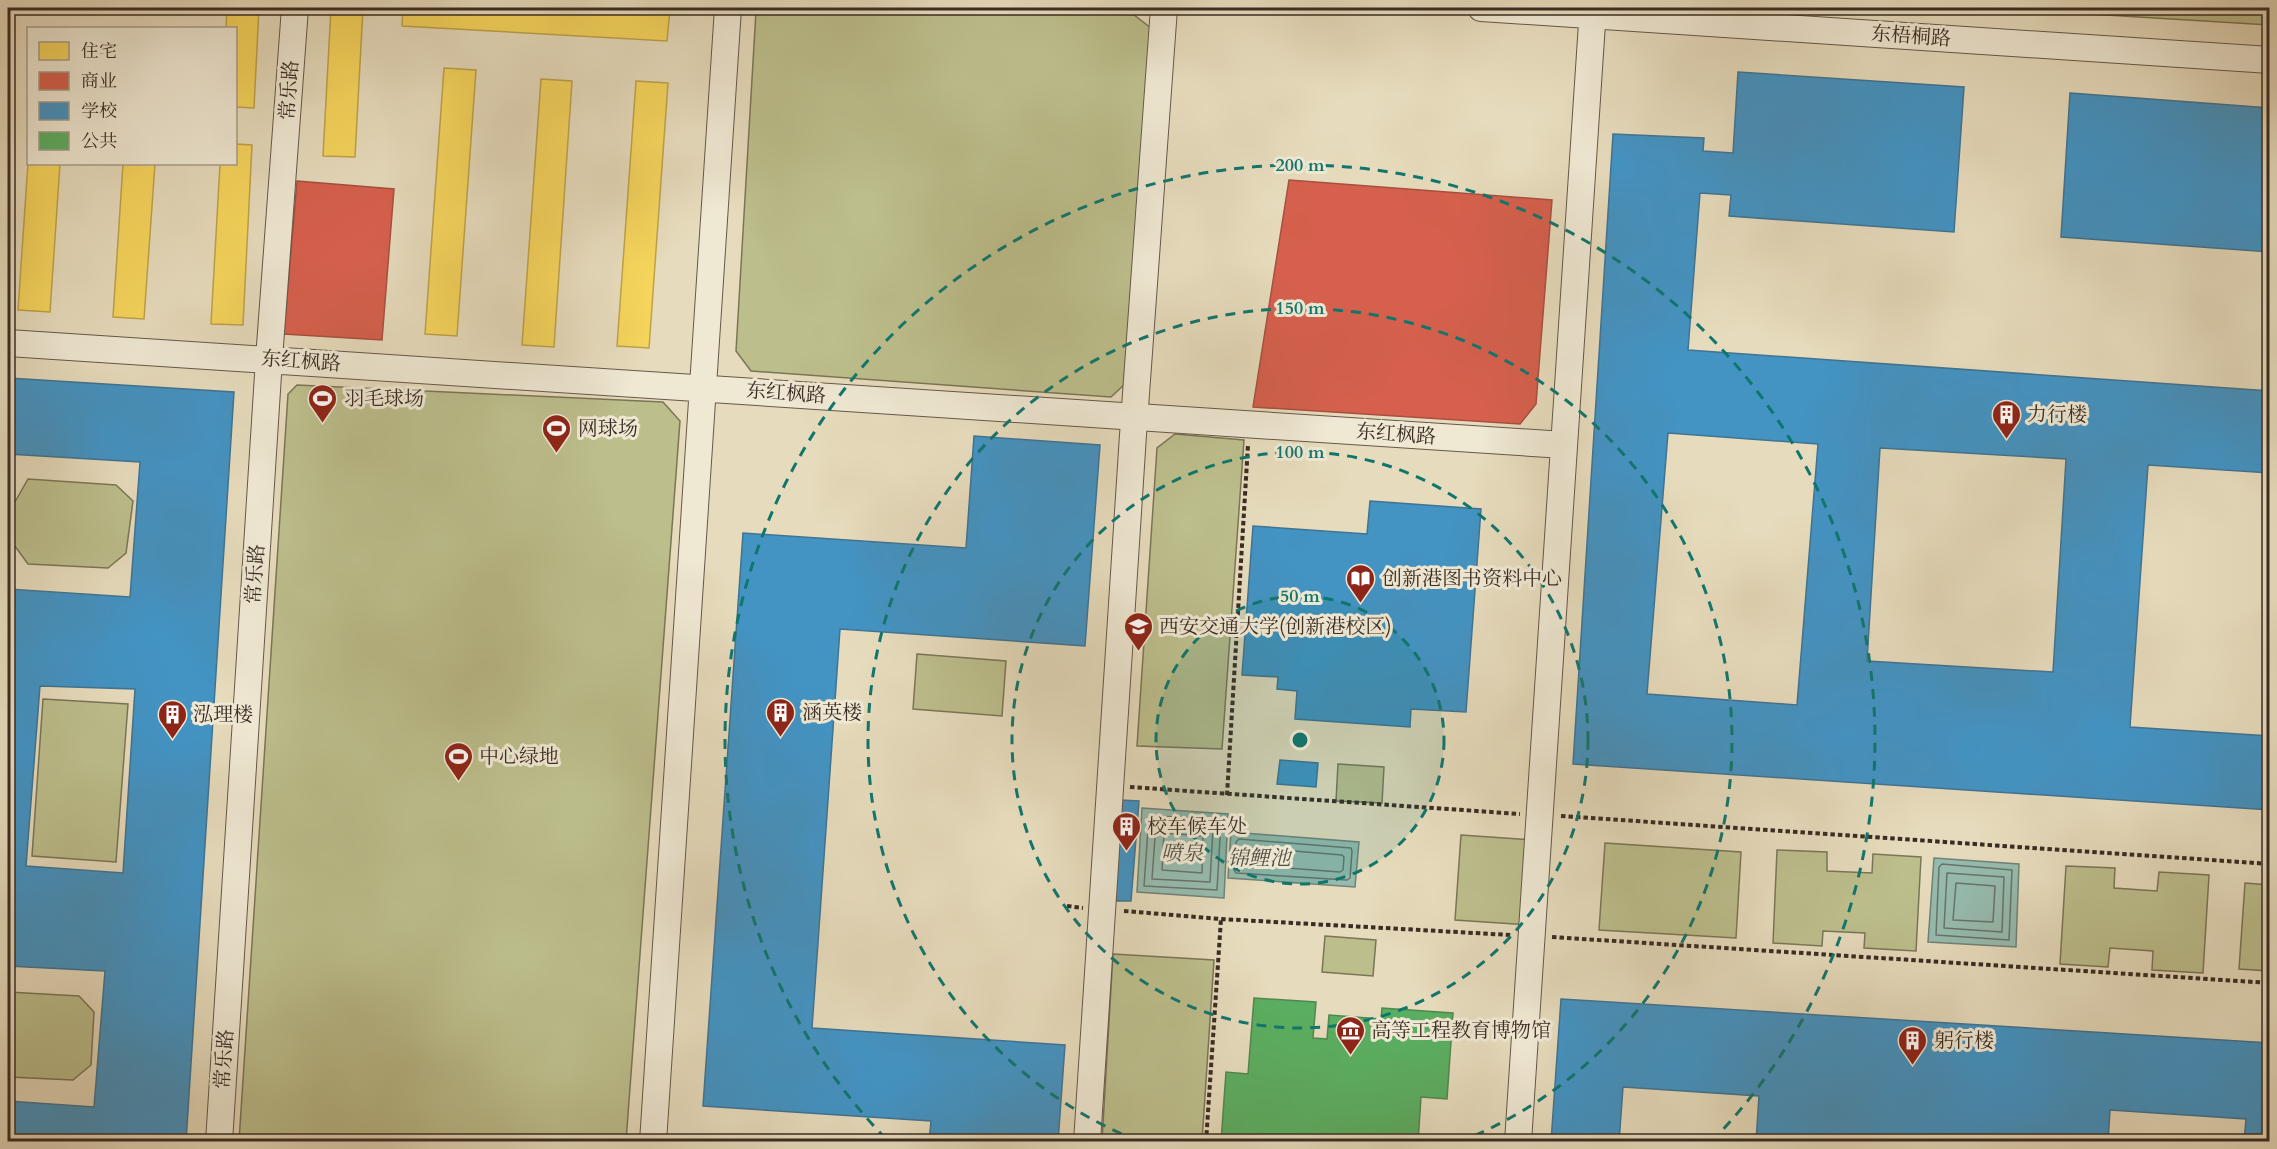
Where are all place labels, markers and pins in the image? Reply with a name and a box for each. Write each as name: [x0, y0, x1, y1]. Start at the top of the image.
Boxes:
sports icon: 羽毛球场: [307, 382, 339, 424]
place label: 羽毛球场: [344, 385, 424, 412]
building icon: 力行楼: [1990, 398, 2022, 440]
place label: 力行楼: [2027, 401, 2087, 428]
sports icon: 网球场: [541, 412, 573, 454]
place label: 网球场: [578, 415, 638, 442]
library icon: 创新港图书资料中心: [1345, 562, 1377, 604]
place label: 创新港图书资料中心: [1382, 565, 1562, 592]
school or university icon: 西安交通大学(创新港校区): [1122, 610, 1154, 652]
place label: 西安交通大学(创新港校区): [1159, 613, 1392, 640]
building icon: 涵英楼: [765, 696, 797, 738]
building icon: 泓理楼: [156, 698, 188, 740]
place label: 涵英楼: [802, 699, 862, 726]
place label: 泓理楼: [193, 701, 253, 728]
centre of rings: [1290, 730, 1310, 750]
sports icon: 中心绿地: [442, 740, 474, 782]
place label: 中心绿地: [479, 743, 559, 770]
building icon: 校车候车处: [1110, 810, 1142, 852]
place label: 校车候车处: [1147, 813, 1247, 840]
museum icon: 高等工程教育博物馆: [1334, 1014, 1366, 1056]
place label: 高等工程教育博物馆: [1371, 1017, 1551, 1044]
building icon: 躬行楼: [1897, 1024, 1929, 1066]
place label: 躬行楼: [1934, 1027, 1994, 1054]

